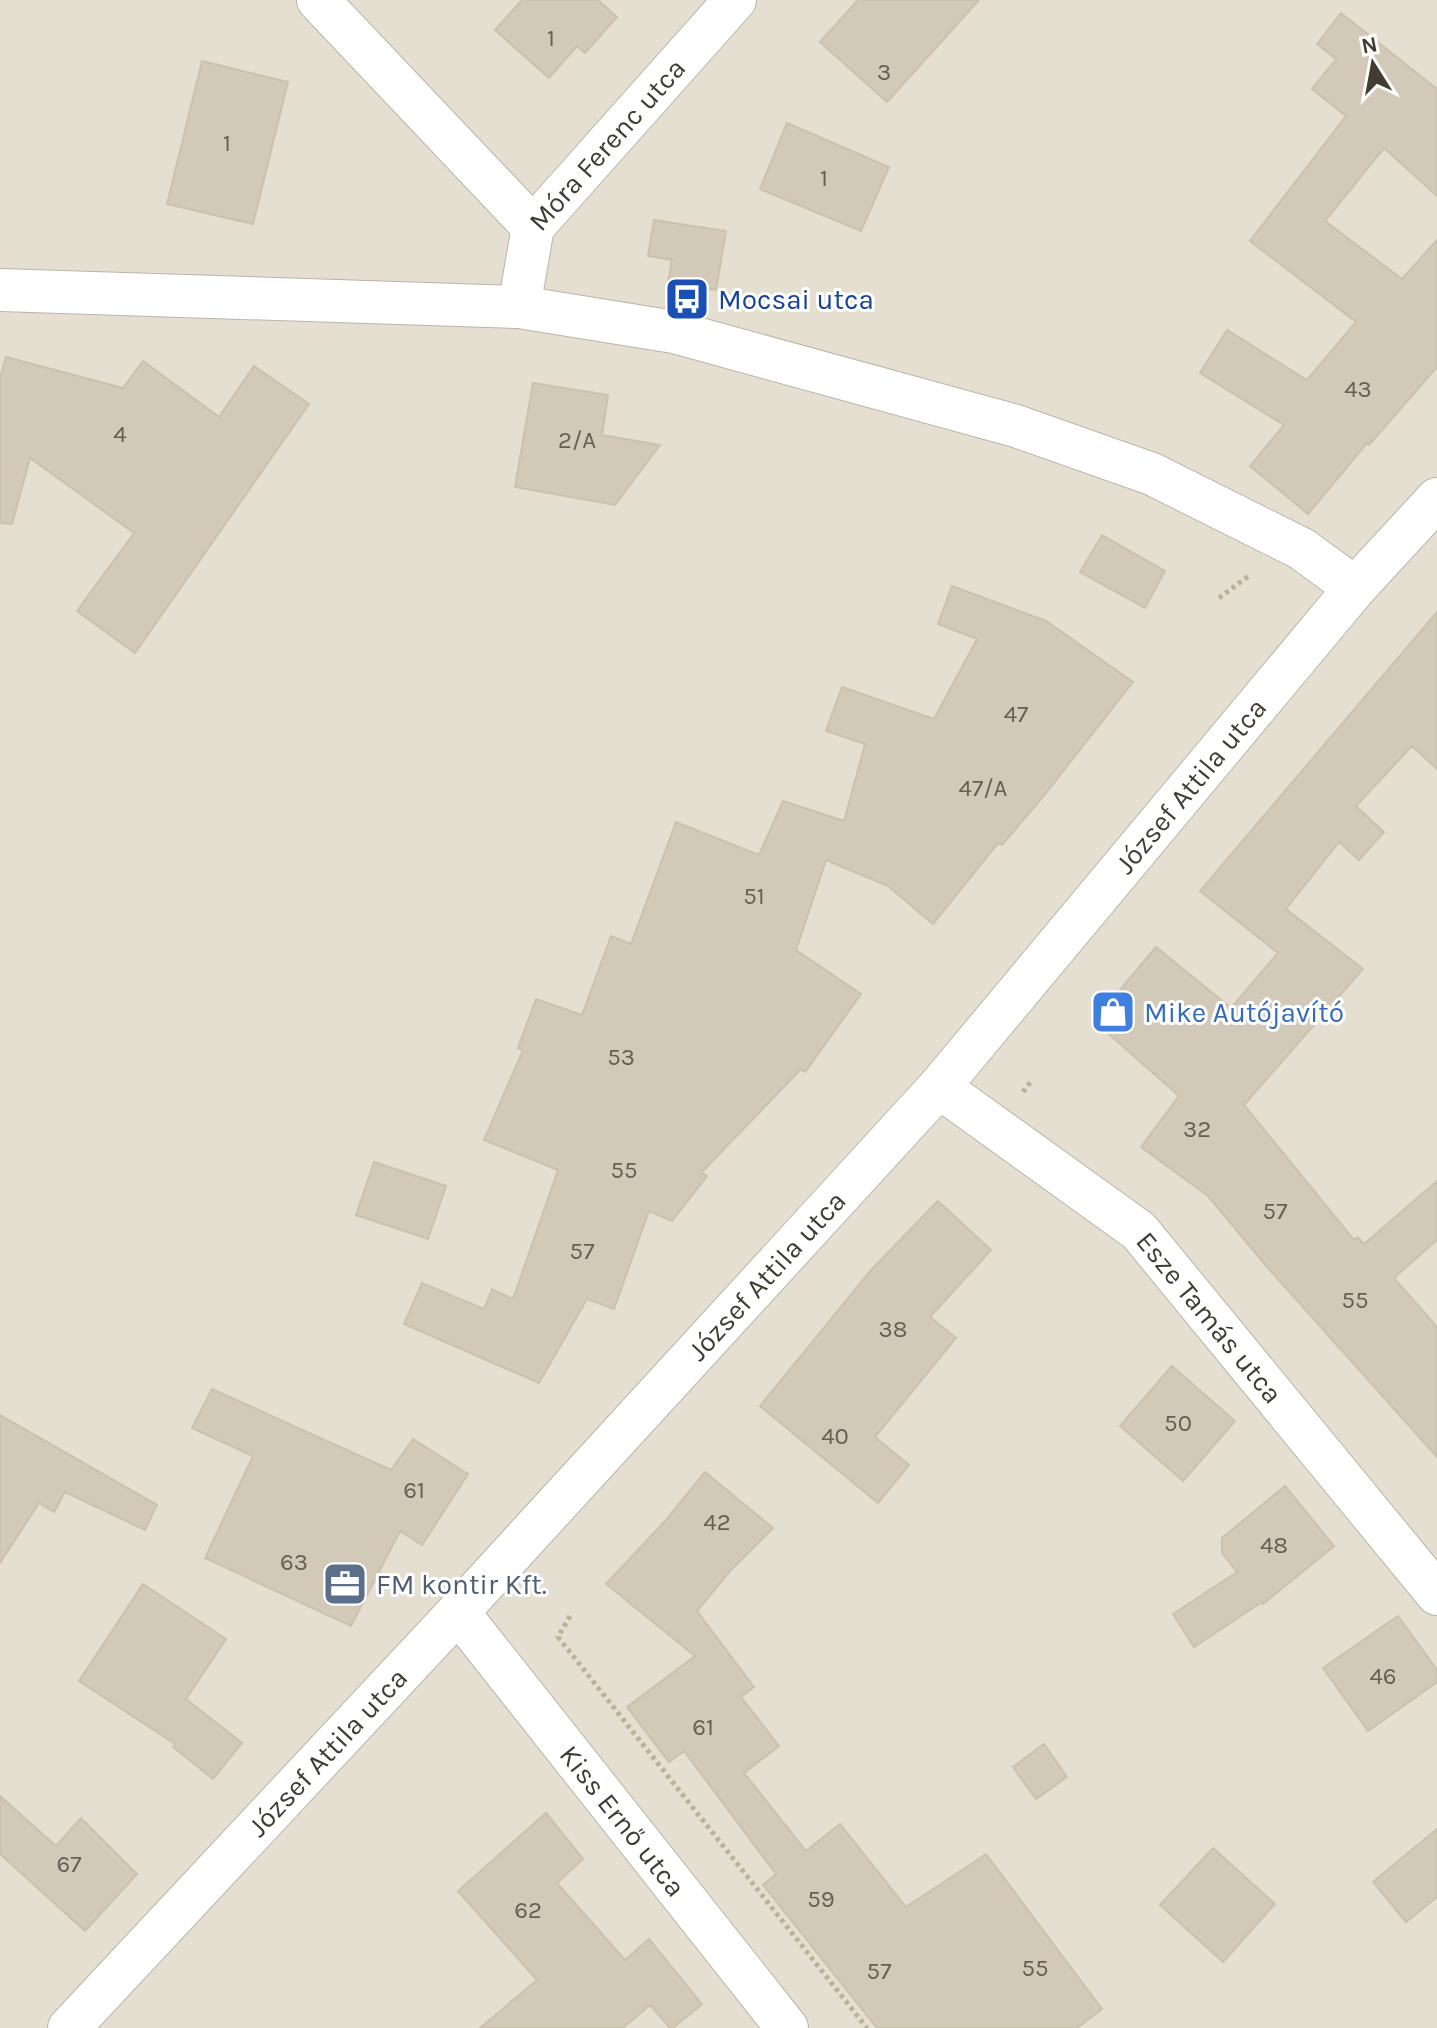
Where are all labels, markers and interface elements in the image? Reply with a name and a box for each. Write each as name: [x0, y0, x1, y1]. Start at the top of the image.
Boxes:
house number: 1: [547, 24, 555, 52]
north arrow: [1333, 24, 1413, 104]
text: N: [1359, 31, 1380, 60]
street label: Móra Ferenc utca: [521, 51, 692, 237]
house number: 3: [877, 58, 891, 86]
house number: 1: [223, 129, 231, 157]
house number: 1: [820, 164, 828, 192]
bus stop icon: Mocsai utca: [663, 275, 711, 323]
place label: Mocsai utca: [718, 283, 874, 316]
house number: 43: [1344, 375, 1372, 403]
house number: 4: [113, 420, 127, 448]
house number: 2/A: [558, 426, 596, 454]
street label: József Attila utca: [1108, 691, 1273, 880]
house number: 47: [1004, 700, 1028, 728]
house number: 47/A: [959, 774, 1008, 802]
house number: 51: [743, 882, 765, 910]
shop icon: Mike Autójavító: [1089, 988, 1137, 1036]
place label: Mike Autójavító: [1144, 996, 1344, 1029]
house number: 53: [607, 1043, 635, 1071]
house number: 32: [1183, 1115, 1211, 1143]
house number: 55: [610, 1156, 638, 1184]
street label: József Attila utca: [681, 1184, 852, 1367]
house number: 57: [1263, 1197, 1287, 1225]
street label: Esze Tamás utca: [1130, 1225, 1290, 1410]
house number: 57: [570, 1237, 594, 1265]
house number: 55: [1341, 1286, 1369, 1314]
house number: 38: [879, 1315, 907, 1343]
house number: 50: [1164, 1409, 1192, 1437]
house number: 40: [821, 1422, 849, 1450]
house number: 61: [403, 1476, 425, 1504]
house number: 42: [703, 1508, 731, 1536]
house number: 48: [1260, 1531, 1288, 1559]
house number: 63: [280, 1548, 308, 1576]
office icon: FM kontir Kft.: [321, 1560, 369, 1608]
place label: FM kontir Kft.: [376, 1568, 547, 1601]
street label: József Attila utca: [241, 1661, 414, 1843]
house number: 46: [1369, 1662, 1397, 1690]
house number: 61: [692, 1713, 714, 1741]
street label: Kiss Ernő utca: [553, 1738, 693, 1903]
house number: 67: [56, 1850, 82, 1878]
house number: 59: [807, 1885, 835, 1913]
house number: 62: [514, 1896, 542, 1924]
house number: 55: [1021, 1954, 1049, 1982]
house number: 57: [867, 1957, 891, 1985]

